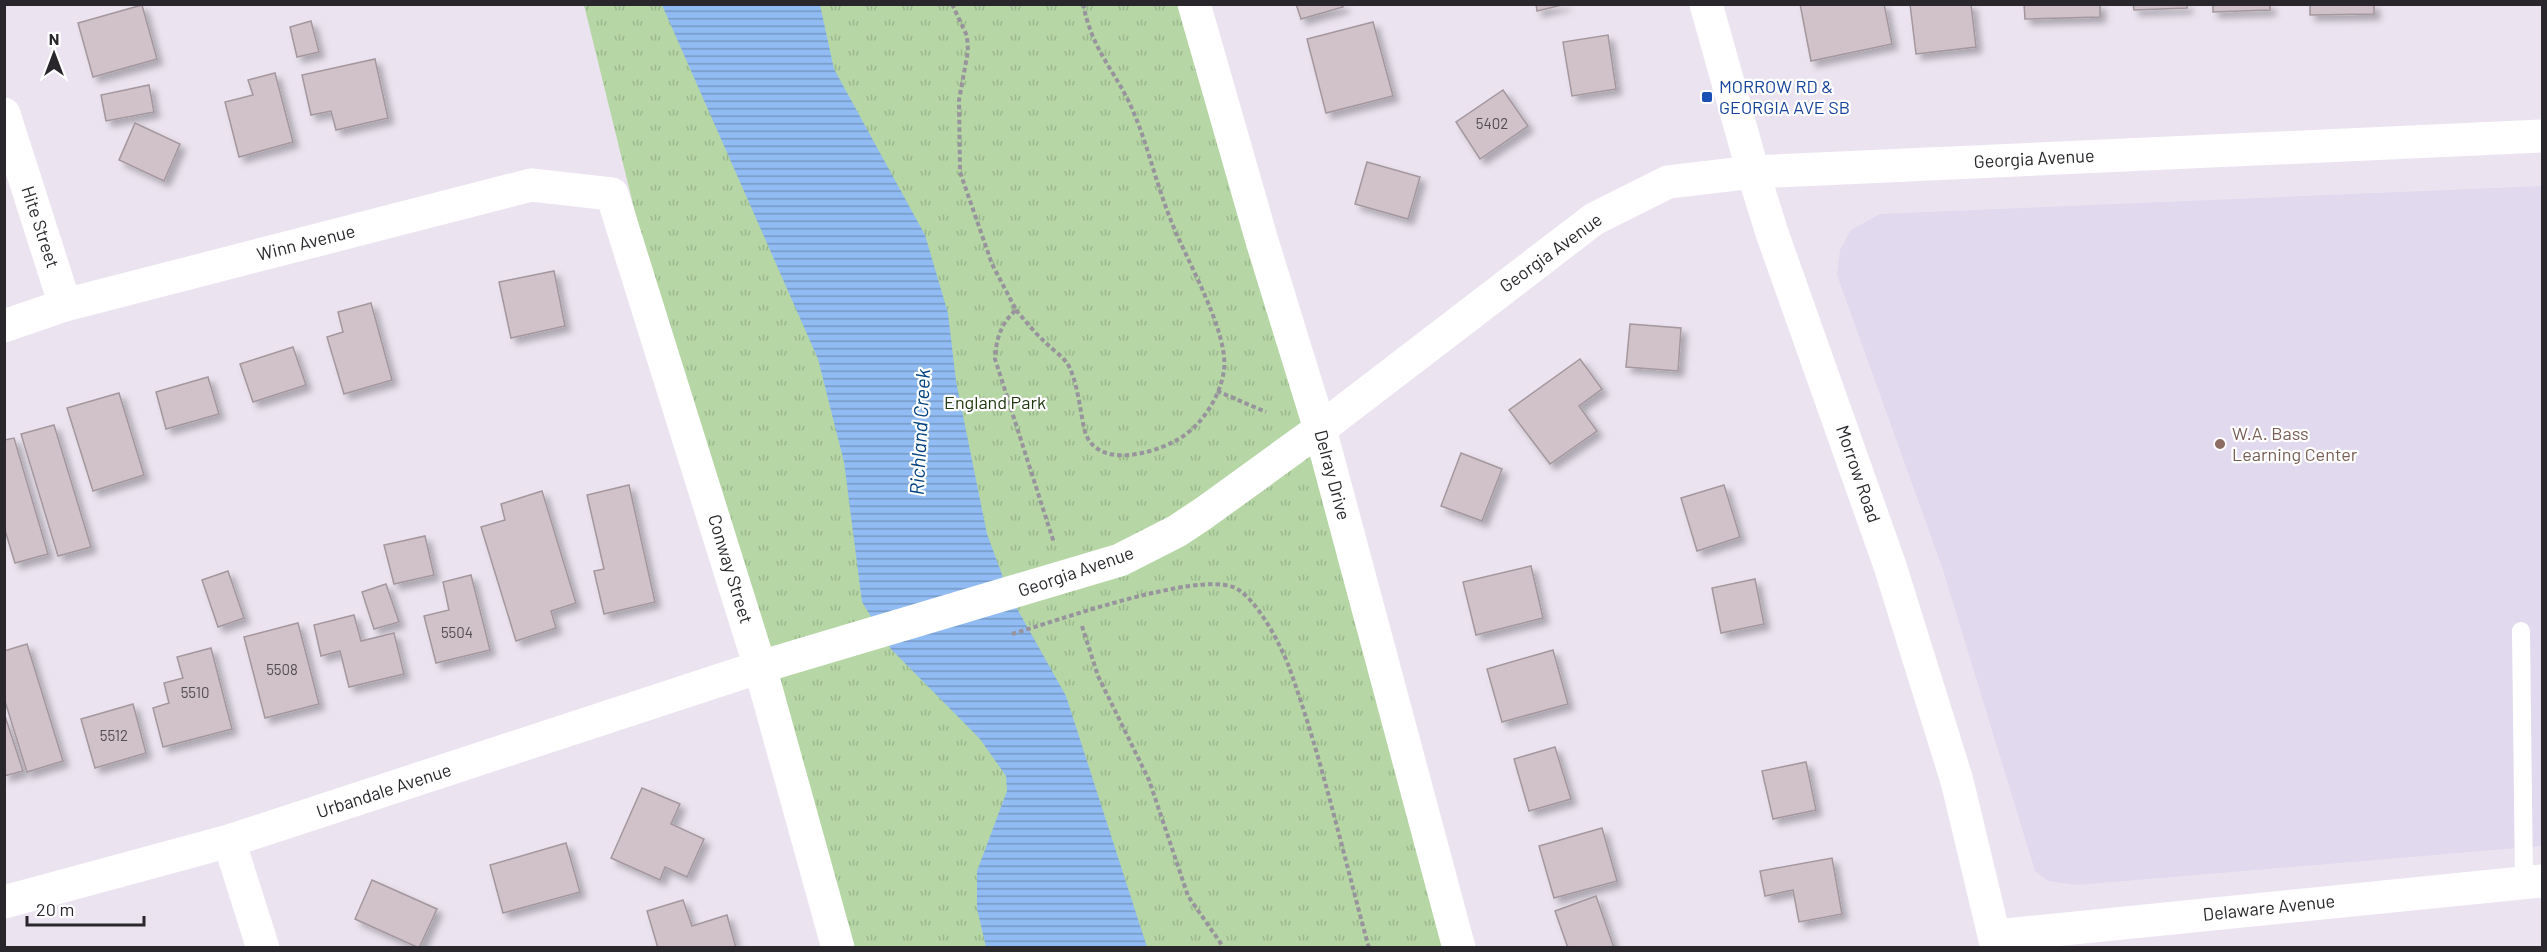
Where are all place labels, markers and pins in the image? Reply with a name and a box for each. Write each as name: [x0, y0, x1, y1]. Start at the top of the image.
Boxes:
place label: MORROW RD & GEORGIA AVE SB: [1719, 75, 1850, 118]
marker: MORROW RD & GEORGIA AVE SB: [1700, 90, 1714, 104]
place label: W.A. Bass Learning Center: [2232, 422, 2358, 465]
marker: W.A. Bass Learning Center: [2213, 437, 2227, 451]

